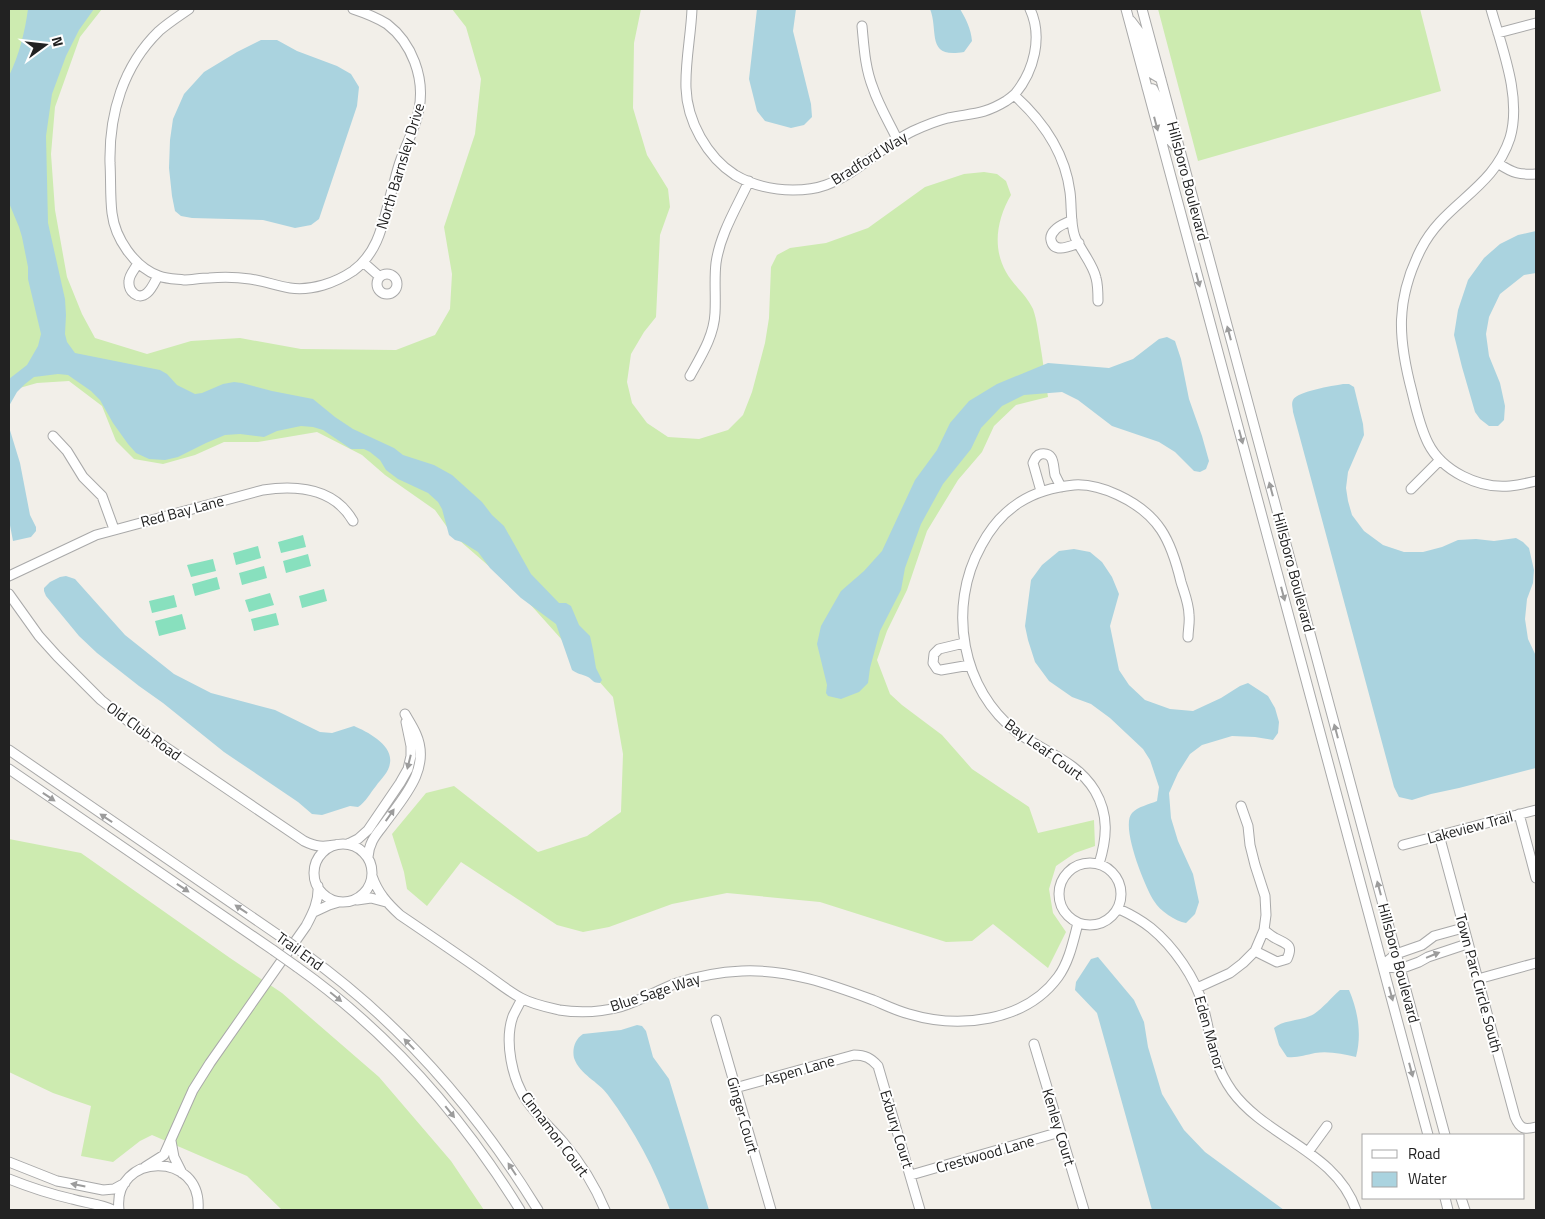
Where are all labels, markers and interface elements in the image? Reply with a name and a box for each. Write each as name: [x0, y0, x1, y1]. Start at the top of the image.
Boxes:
north arrow: [20, 20, 70, 70]
text: N: [47, 34, 69, 49]
street label: North Barnsley Drive: [370, 100, 430, 232]
one-way arrow: [1152, 116, 1160, 131]
street label: Hillsboro Boulevard: [1161, 119, 1215, 243]
street label: Bradford Way: [826, 125, 912, 191]
one-way arrow: [1195, 273, 1203, 288]
one-way arrow: [1225, 325, 1233, 340]
one-way arrow: [1237, 430, 1245, 445]
one-way arrow: [1267, 482, 1275, 497]
street label: Red Bay Lane: [138, 489, 226, 533]
street label: Hillsboro Boulevard: [1267, 510, 1321, 634]
one-way arrow: [1279, 587, 1287, 602]
street label: Old Club Road: [102, 696, 186, 766]
street label: Bay Leaf Court: [1000, 713, 1089, 786]
one-way arrow: [1332, 723, 1340, 738]
one-way arrow: [405, 754, 413, 770]
one-way arrow: [42, 792, 56, 802]
street label: Lakeview Trail: [1425, 805, 1515, 849]
one-way arrow: [385, 808, 395, 822]
one-way arrow: [100, 813, 113, 822]
one-way arrow: [1374, 880, 1382, 895]
one-way arrow: [176, 883, 190, 893]
street label: Hillsboro Boulevard: [1372, 901, 1426, 1025]
one-way arrow: [234, 904, 247, 914]
street label: Town Parc Circle South: [1449, 911, 1509, 1055]
street label: Trail End: [272, 926, 328, 976]
one-way arrow: [1426, 951, 1440, 959]
street label: Blue Sage Way: [607, 967, 703, 1017]
one-way arrow: [1387, 987, 1395, 1002]
one-way arrow: [329, 991, 342, 1002]
street label: Eden Manor: [1188, 993, 1232, 1073]
one-way arrow: [403, 1038, 415, 1050]
street label: Aspen Lane: [761, 1049, 837, 1091]
one-way arrow: [1407, 1063, 1415, 1078]
street label: Ginger Court: [721, 1074, 765, 1157]
street label: Kenley Court: [1036, 1086, 1082, 1169]
street label: Cinnamon Court: [515, 1087, 595, 1182]
street label: Exbury Court: [874, 1087, 920, 1172]
one-way arrow: [444, 1105, 455, 1118]
street label: Crestwood Lane: [933, 1129, 1037, 1179]
legend: [1362, 1134, 1525, 1199]
text: Road: [1408, 1142, 1440, 1165]
one-way arrow: [507, 1162, 517, 1176]
text: Water: [1408, 1167, 1447, 1190]
one-way arrow: [70, 1181, 86, 1189]

